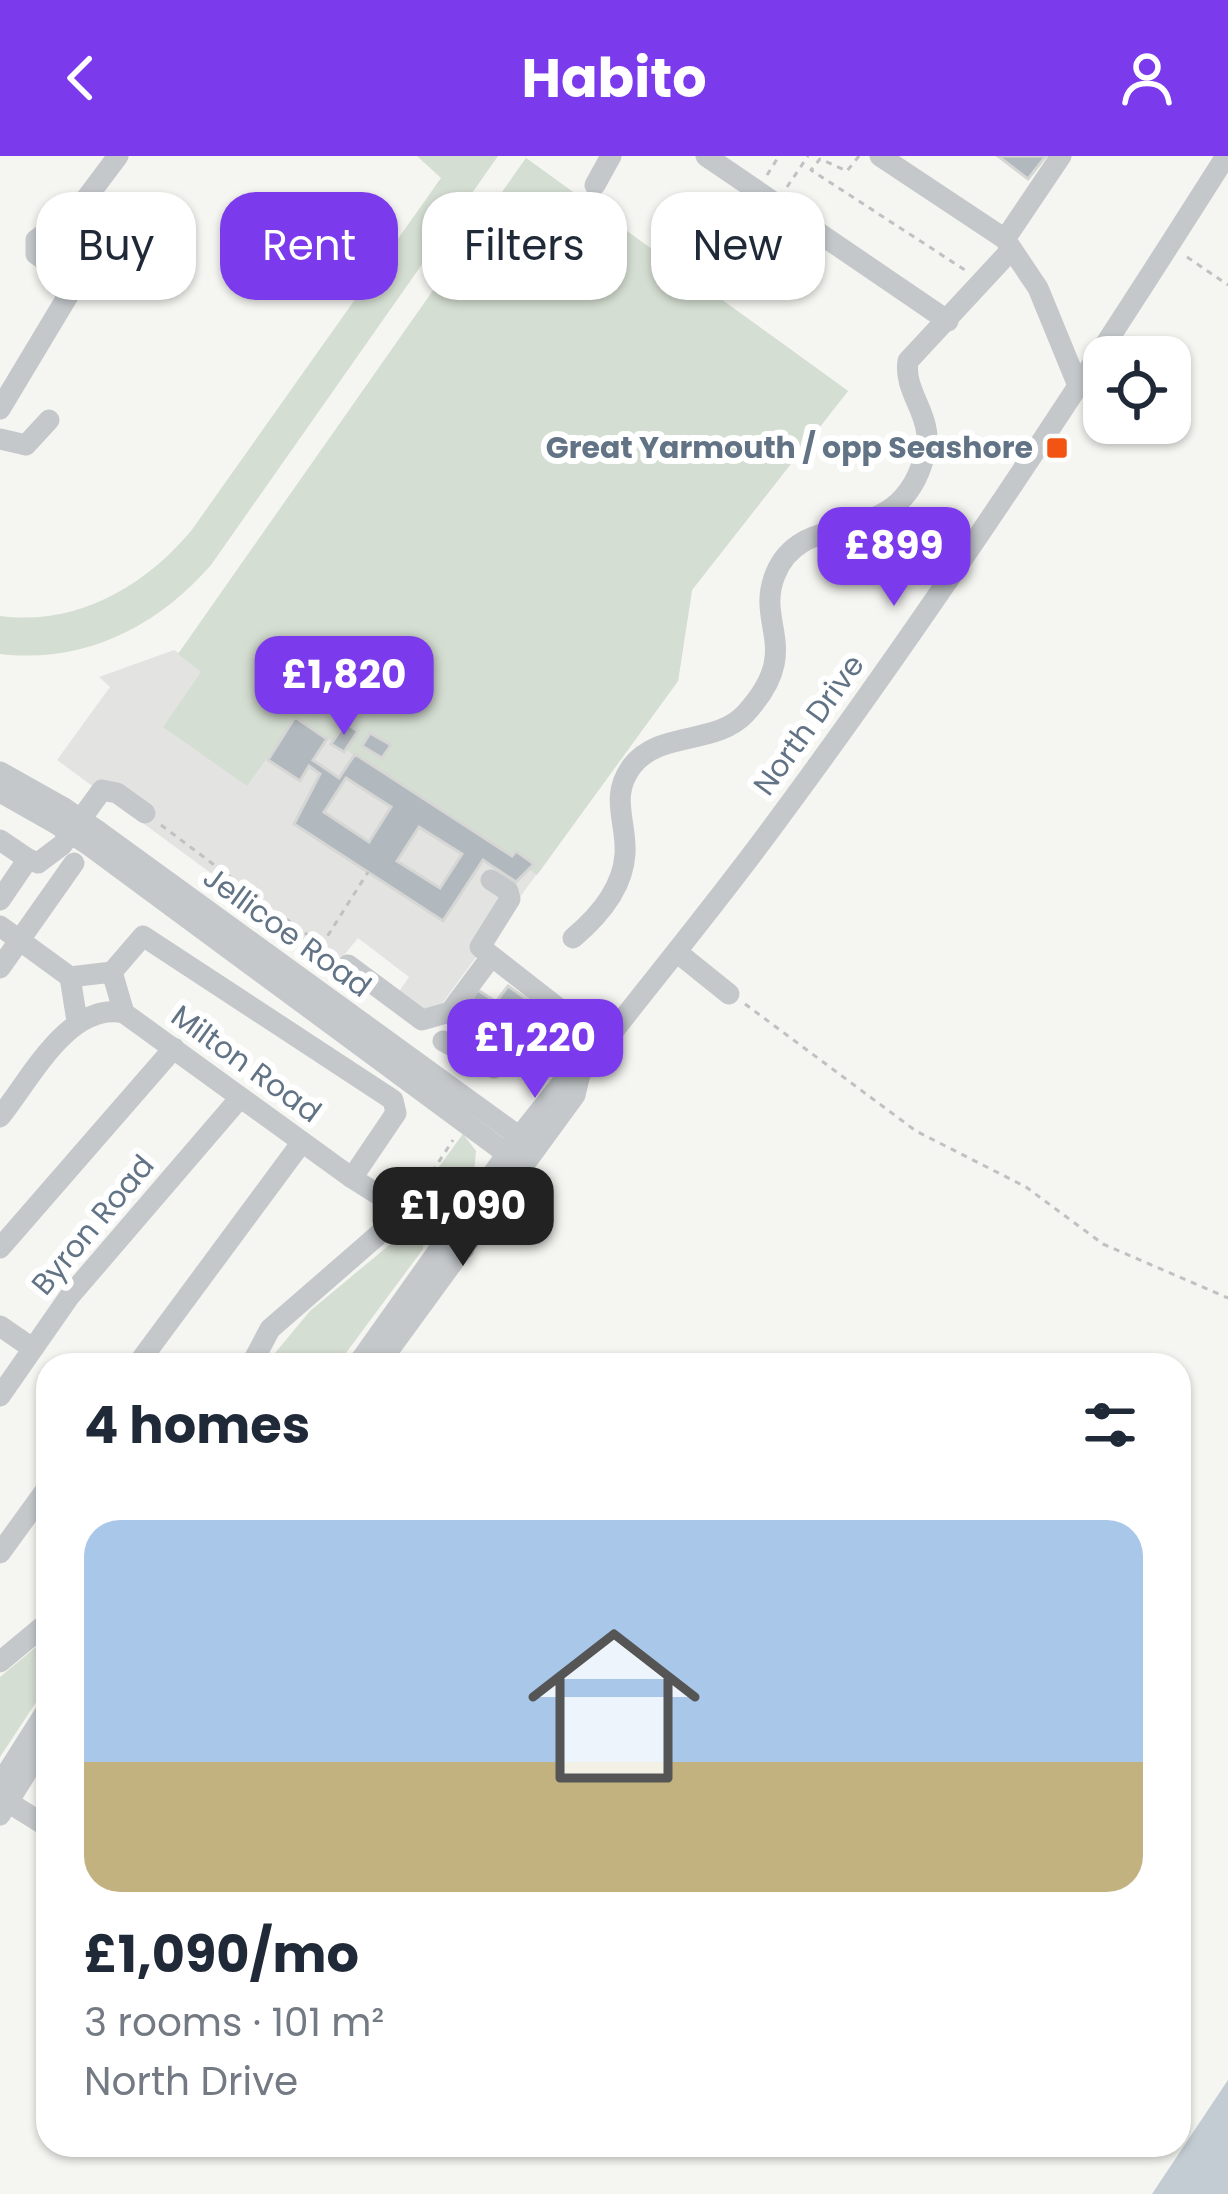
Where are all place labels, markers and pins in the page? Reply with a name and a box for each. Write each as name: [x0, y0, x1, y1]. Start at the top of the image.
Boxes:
place label: Great Yarmouth / opp Seashore: [546, 426, 1033, 469]
marker: Great Yarmouth / opp Seashore: [1044, 435, 1070, 461]
pin: £899: [823, 507, 965, 609]
pin: £1,820: [246, 636, 442, 738]
pin: £1,220: [437, 999, 633, 1101]
pin: £1,090: [365, 1167, 561, 1269]

